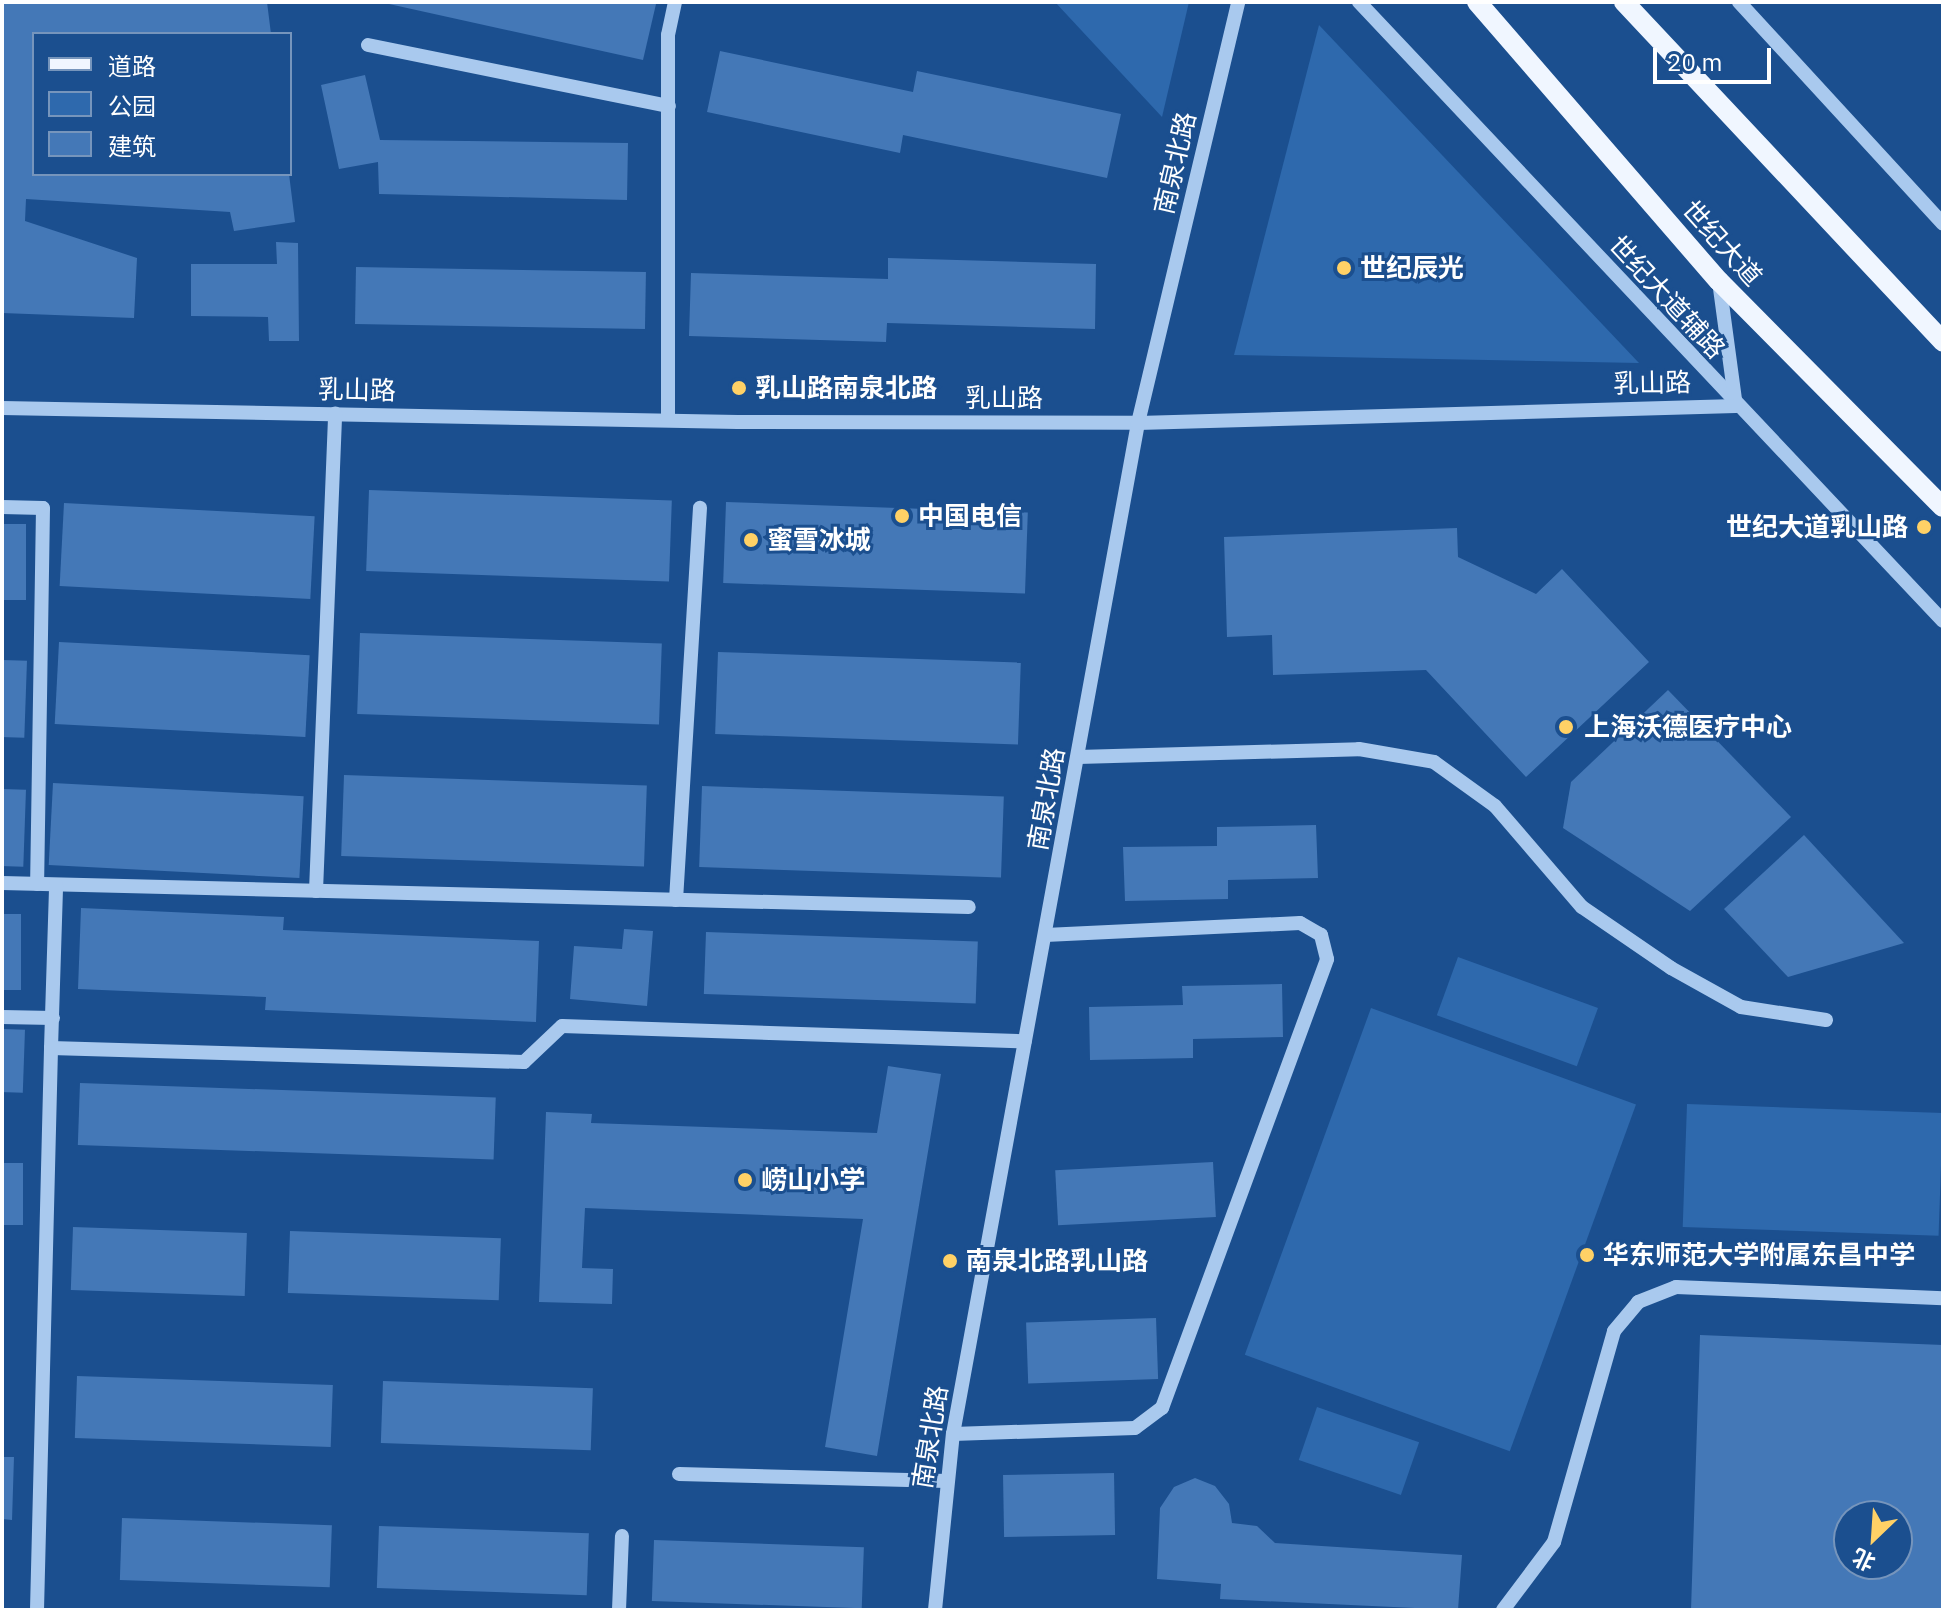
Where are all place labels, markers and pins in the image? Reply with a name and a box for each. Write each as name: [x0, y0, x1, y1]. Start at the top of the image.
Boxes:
place label: 世纪辰光: [1360, 252, 1464, 284]
marker: 世纪辰光: [1335, 259, 1353, 277]
place label: 乳山路南泉北路: [755, 372, 937, 404]
marker: 乳山路南泉北路: [730, 379, 748, 397]
place label: 中国电信: [918, 500, 1022, 532]
marker: 中国电信: [893, 507, 911, 525]
place label: 世纪大道乳山路: [1726, 511, 1908, 543]
marker: 世纪大道乳山路: [1915, 518, 1933, 536]
place label: 蜜雪冰城: [767, 524, 871, 556]
marker: 蜜雪冰城: [742, 531, 760, 549]
place label: 上海沃德医疗中心: [1584, 711, 1792, 743]
marker: 上海沃德医疗中心: [1555, 716, 1577, 738]
place label: 崂山小学: [761, 1164, 865, 1196]
marker: 崂山小学: [736, 1171, 754, 1189]
place label: 华东师范大学附属东昌中学: [1603, 1239, 1915, 1271]
place label: 南泉北路乳山路: [966, 1245, 1148, 1277]
marker: 华东师范大学附属东昌中学: [1578, 1246, 1596, 1264]
marker: 南泉北路乳山路: [941, 1252, 959, 1270]

